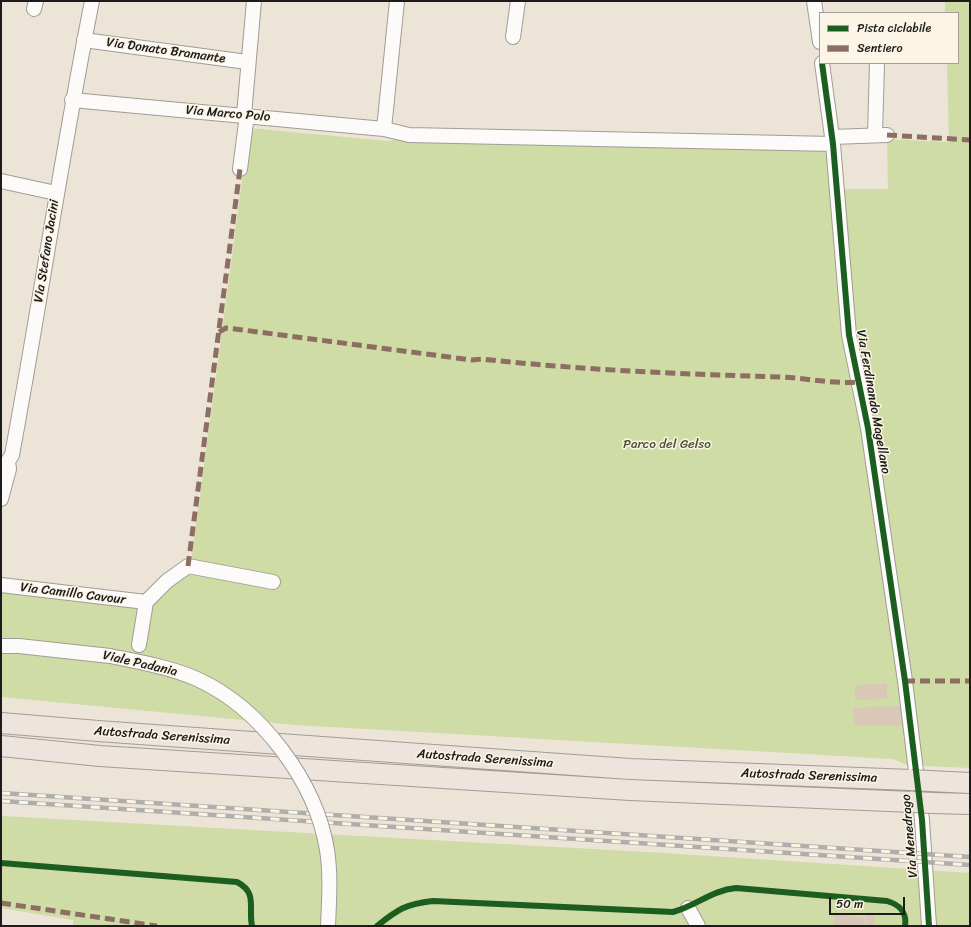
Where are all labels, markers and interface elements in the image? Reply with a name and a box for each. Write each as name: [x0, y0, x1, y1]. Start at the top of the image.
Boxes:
legend: [819, 12, 959, 64]
text: Pista ciclabile: [857, 17, 931, 39]
street label: Via Donato Bramante: [105, 35, 227, 67]
text: Sentiero: [857, 37, 903, 59]
street label: Via Marco Polo: [185, 103, 271, 125]
street label: Via Stefano Jacini: [31, 198, 63, 304]
street label: Via Ferdinando Magellano: [853, 329, 893, 475]
park label: Parco del Gelso: [623, 437, 711, 453]
street label: Via Camillo Cavour: [19, 580, 127, 608]
street label: Viale Padania: [101, 648, 179, 680]
street label: Autostrada Serenissima: [93, 723, 231, 749]
street label: Autostrada Serenissima: [416, 746, 554, 772]
street label: Autostrada Serenissima: [741, 766, 877, 786]
street label: Via Menedrago: [899, 793, 921, 879]
scale bar: [831, 889, 907, 915]
text: 50 m: [836, 893, 863, 915]

